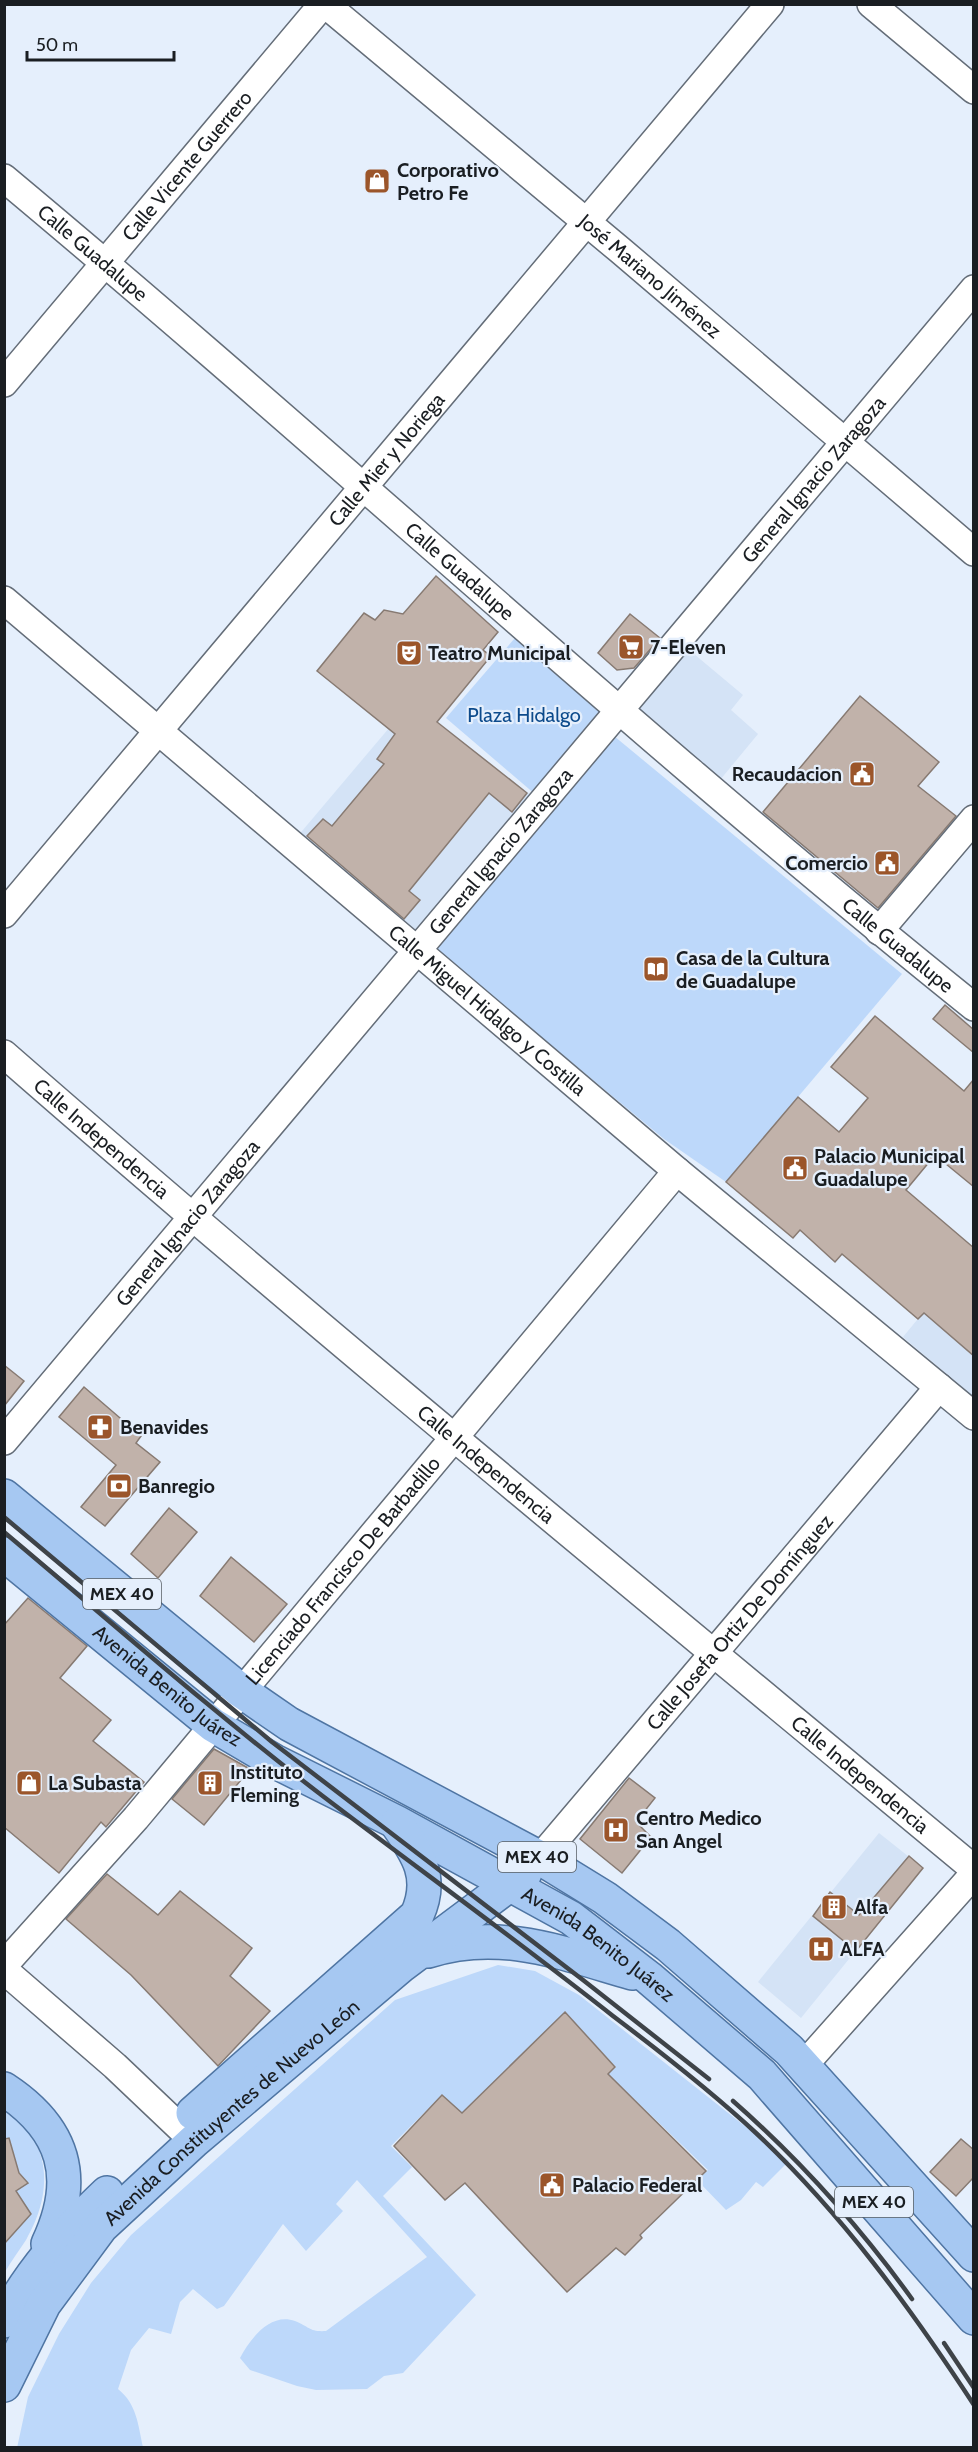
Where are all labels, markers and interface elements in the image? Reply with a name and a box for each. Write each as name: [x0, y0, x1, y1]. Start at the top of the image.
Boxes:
scale bar: [27, 24, 174, 62]
text: 50 m: [36, 34, 78, 56]
street label: Calle Vicente Guerrero: [117, 86, 257, 246]
place label: Corporativo Petro Fe: [397, 158, 499, 205]
shop icon: Corporativo Petro Fe: [362, 166, 392, 196]
street label: Calle Guadalupe: [33, 199, 153, 306]
street label: José Mariano Jiménez: [573, 208, 726, 343]
street label: Calle Mier y Noriega: [323, 388, 450, 531]
street label: General Ignacio Zaragoza: [737, 391, 891, 568]
street label: Calle Guadalupe: [400, 517, 519, 625]
supermarket icon: 7-Eleven: [616, 632, 646, 662]
place label: 7-Eleven: [650, 635, 726, 659]
theatre icon: Teatro Municipal: [394, 638, 424, 668]
place label: Teatro Municipal: [428, 641, 571, 665]
park label: Plaza Hidalgo: [467, 703, 581, 727]
public building icon: Recaudacion: [847, 759, 877, 789]
place label: Recaudacion: [732, 762, 842, 786]
street label: General Ignacio Zaragoza: [424, 763, 578, 939]
public building icon: Comercio: [872, 848, 902, 878]
place label: Comercio: [785, 851, 868, 875]
street label: Calle Guadalupe: [837, 893, 958, 998]
street label: Calle Miguel Hidalgo y Costilla: [384, 920, 591, 1101]
place label: Casa de la Cultura de Guadalupe: [676, 946, 830, 993]
library icon: Casa de la Cultura de Guadalupe: [641, 954, 671, 984]
street label: Calle Independencia: [29, 1073, 175, 1204]
street label: General Ignacio Zaragoza: [111, 1134, 265, 1311]
place label: Palacio Municipal Guadalupe: [814, 1144, 965, 1191]
public building icon: Palacio Municipal Guadalupe: [780, 1153, 810, 1183]
street label: Calle Independencia: [413, 1400, 560, 1529]
pharmacy icon: Benavides: [85, 1412, 115, 1442]
place label: Benavides: [120, 1415, 208, 1439]
street label: Licenciado Francisco De Barbadillo: [240, 1452, 445, 1690]
bank icon: Banregio: [104, 1471, 134, 1501]
place label: Banregio: [138, 1474, 215, 1498]
street label: Calle Josefa Ortiz De Domínguez: [642, 1509, 838, 1735]
road number: MEX 40: [83, 1579, 161, 1609]
street label: Avenida Benito Juárez: [88, 1620, 246, 1751]
street label: Calle Independencia: [786, 1711, 934, 1839]
place label: Instituto Fleming: [230, 1760, 303, 1807]
shop icon: La Subasta: [14, 1768, 44, 1798]
building icon: Instituto Fleming: [195, 1768, 225, 1798]
place label: La Subasta: [48, 1771, 142, 1795]
place label: Centro Medico San Angel: [636, 1806, 762, 1853]
hospital icon: Centro Medico San Angel: [601, 1815, 631, 1845]
road number: MEX 40: [498, 1842, 576, 1872]
street label: Avenida Benito Juárez: [518, 1881, 680, 2007]
building icon: Alfa: [819, 1892, 849, 1922]
place label: Alfa: [854, 1895, 888, 1919]
hospital icon: ALFA: [806, 1934, 836, 1964]
place label: ALFA: [840, 1937, 885, 1961]
street label: Avenida Constituyentes de Nuevo León: [99, 1994, 364, 2230]
public building icon: Palacio Federal: [537, 2170, 567, 2200]
place label: Palacio Federal: [572, 2173, 702, 2197]
road number: MEX 40: [835, 2187, 913, 2217]

